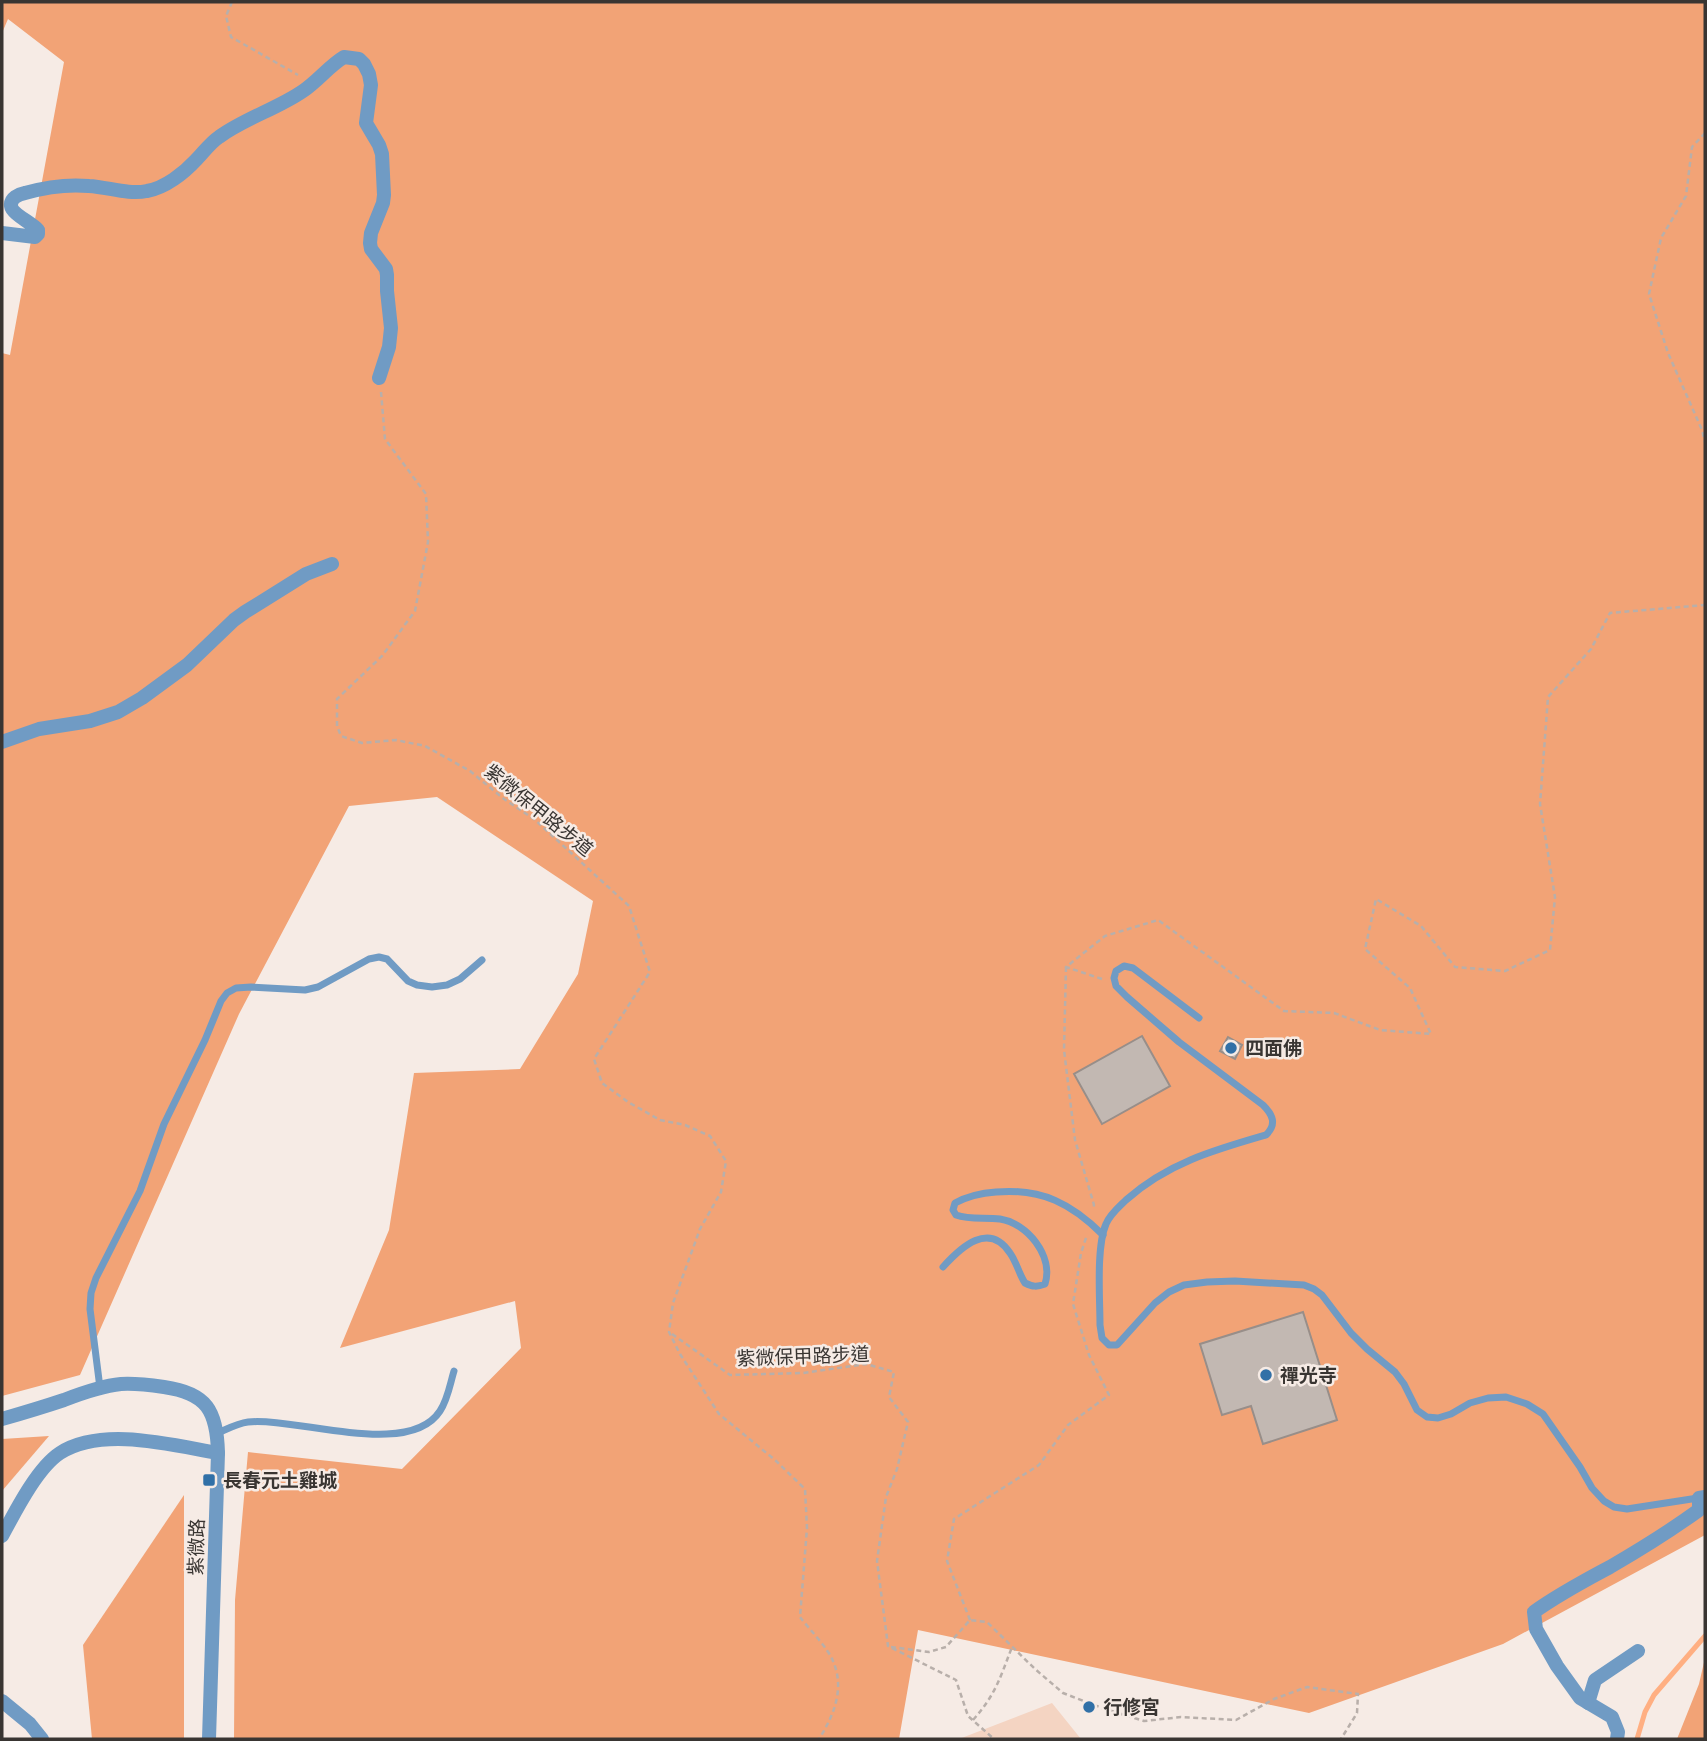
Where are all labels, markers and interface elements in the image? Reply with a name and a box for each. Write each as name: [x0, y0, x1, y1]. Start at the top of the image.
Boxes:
street label: 紫微保甲路步道: [480, 760, 598, 861]
place label: 四面佛: [1245, 1037, 1302, 1060]
marker: 四面佛: [1223, 1040, 1239, 1056]
street label: 紫微保甲路步道: [736, 1343, 870, 1370]
place label: 禪光寺: [1280, 1364, 1337, 1387]
marker: 禪光寺: [1258, 1367, 1274, 1383]
place label: 長春元土雞城: [223, 1469, 337, 1492]
marker: 長春元土雞城: [201, 1472, 217, 1488]
street label: 紫微路: [184, 1518, 209, 1576]
place label: 行修宮: [1103, 1696, 1160, 1719]
marker: 行修宮: [1081, 1699, 1097, 1715]

